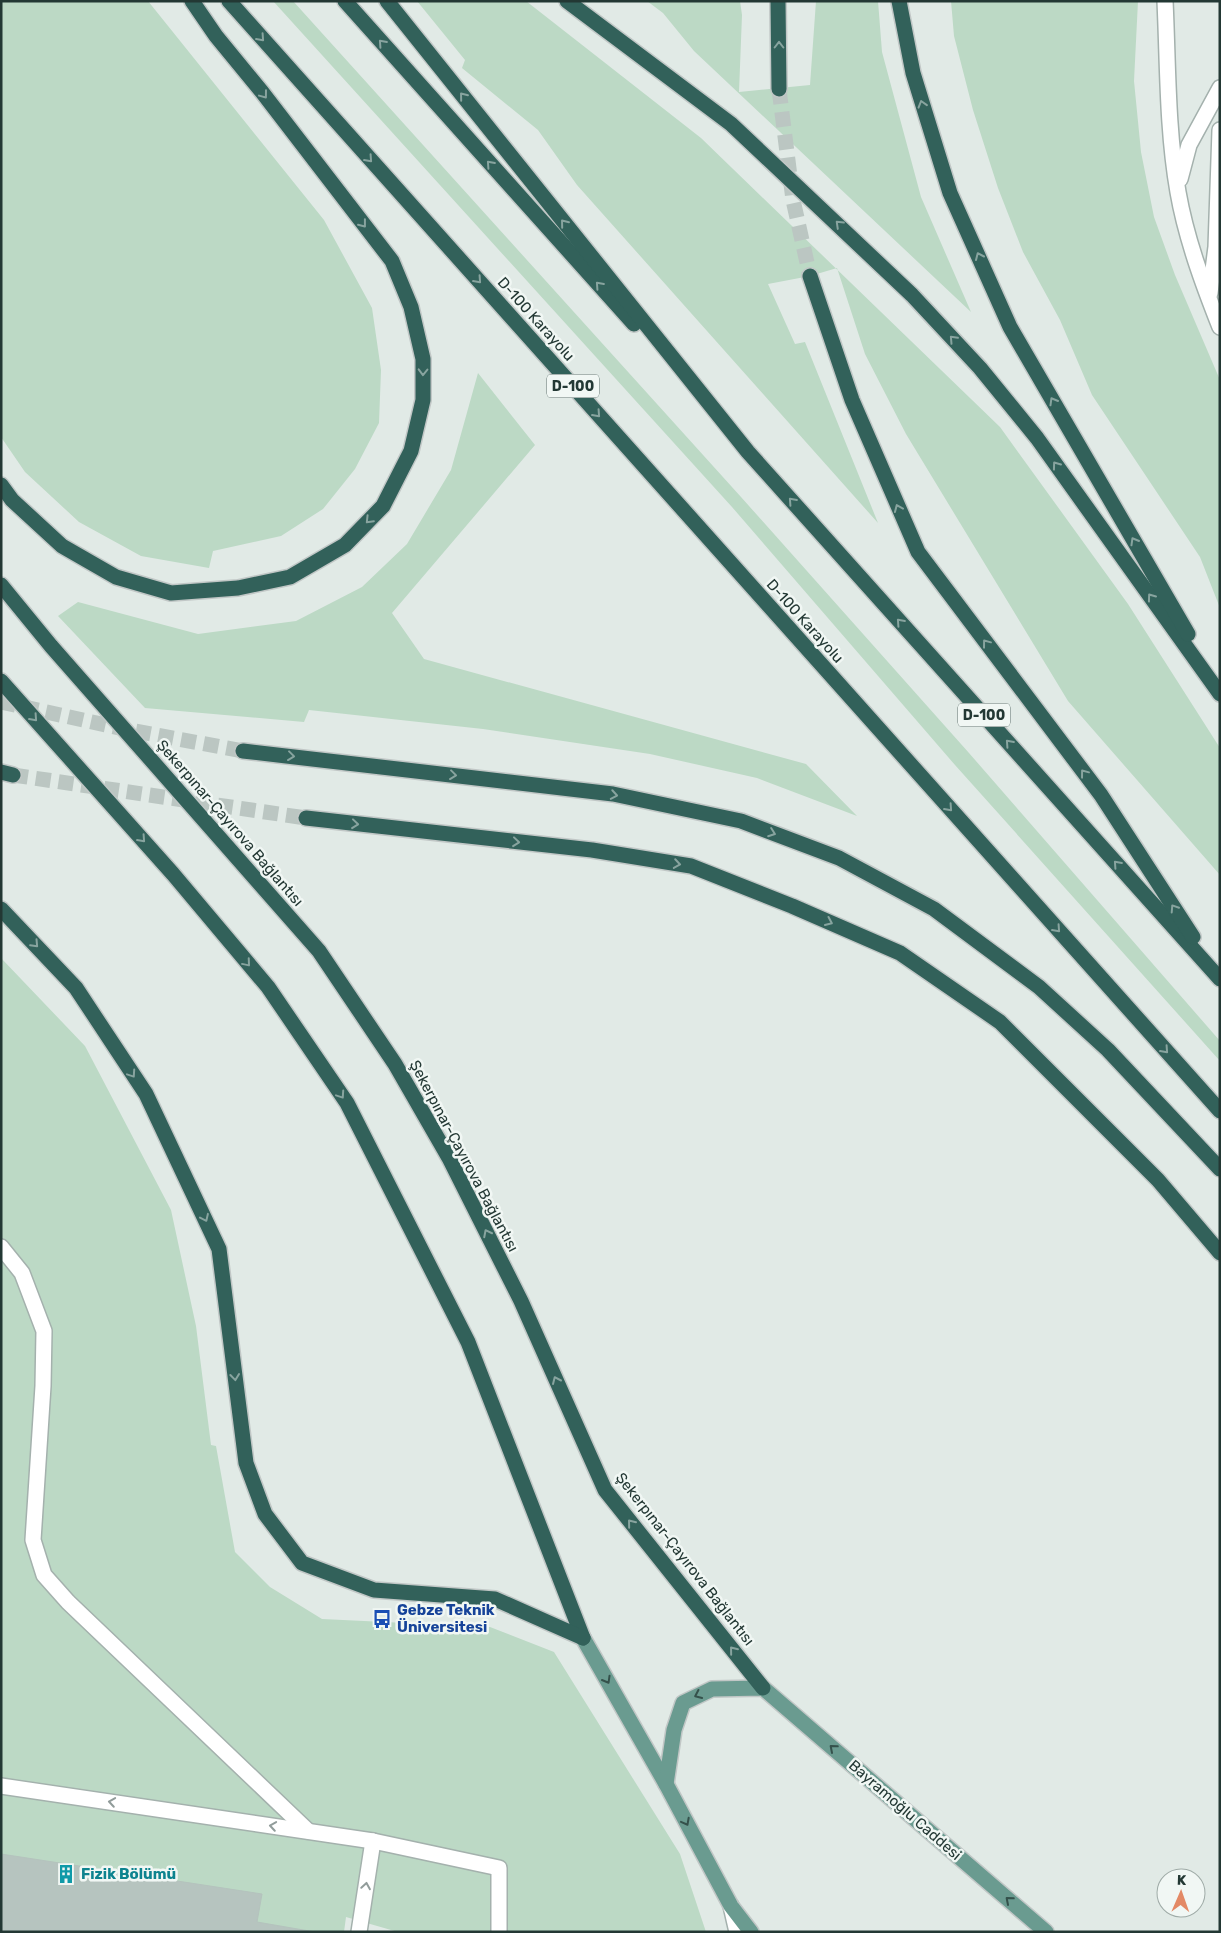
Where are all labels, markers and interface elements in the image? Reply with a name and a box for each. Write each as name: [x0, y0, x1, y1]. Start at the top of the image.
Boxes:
one-way arrow: [255, 32, 264, 41]
one-way arrow: [379, 39, 388, 48]
one-way arrow: [773, 41, 784, 49]
one-way arrow: [259, 89, 267, 98]
one-way arrow: [459, 92, 468, 101]
one-way arrow: [918, 101, 928, 109]
one-way arrow: [364, 153, 373, 162]
one-way arrow: [487, 160, 496, 169]
one-way arrow: [358, 218, 366, 227]
one-way arrow: [561, 219, 570, 228]
one-way arrow: [836, 221, 845, 230]
one-way arrow: [974, 252, 985, 261]
street label: D-100 Karayolu: [494, 273, 578, 365]
one-way arrow: [472, 275, 481, 284]
one-way arrow: [596, 282, 605, 291]
one-way arrow: [950, 336, 959, 345]
one-way arrow: [418, 368, 428, 376]
road number: D-100: [547, 374, 599, 398]
one-way arrow: [1049, 397, 1059, 406]
one-way arrow: [592, 409, 601, 418]
one-way arrow: [1053, 461, 1062, 471]
one-way arrow: [789, 498, 798, 507]
one-way arrow: [893, 504, 904, 513]
one-way arrow: [366, 515, 375, 524]
one-way arrow: [1131, 538, 1141, 547]
street label: D-100 Karayolu: [763, 575, 847, 667]
one-way arrow: [1148, 593, 1157, 603]
one-way arrow: [897, 619, 906, 628]
one-way arrow: [983, 639, 992, 649]
road number: D-100: [958, 704, 1010, 726]
one-way arrow: [28, 712, 37, 721]
street label: Şekerpınar-Çayırova Bağlantısı: [153, 736, 307, 910]
one-way arrow: [1006, 740, 1015, 749]
one-way arrow: [288, 750, 296, 761]
one-way arrow: [449, 769, 457, 780]
one-way arrow: [1081, 769, 1090, 779]
one-way arrow: [610, 789, 619, 799]
one-way arrow: [943, 803, 952, 812]
one-way arrow: [351, 818, 359, 829]
one-way arrow: [767, 827, 776, 837]
one-way arrow: [136, 834, 145, 843]
one-way arrow: [512, 836, 520, 847]
one-way arrow: [673, 858, 681, 869]
one-way arrow: [1114, 861, 1123, 870]
one-way arrow: [1171, 905, 1180, 914]
one-way arrow: [824, 915, 833, 926]
one-way arrow: [1051, 924, 1060, 933]
one-way arrow: [29, 939, 38, 948]
one-way arrow: [242, 957, 251, 966]
one-way arrow: [1160, 1045, 1169, 1054]
street label: Şekerpınar-Çayırova Bağlantısı: [406, 1057, 522, 1255]
one-way arrow: [126, 1068, 135, 1077]
one-way arrow: [335, 1089, 344, 1099]
one-way arrow: [199, 1213, 209, 1222]
one-way arrow: [483, 1229, 493, 1238]
one-way arrow: [230, 1373, 240, 1381]
one-way arrow: [552, 1376, 563, 1385]
street label: Şekerpınar-Çayırova Bağlantısı: [612, 1469, 758, 1649]
one-way arrow: [629, 1520, 637, 1529]
place label: Gebze Teknik Üniversitesi: [397, 1601, 495, 1636]
bus stop icon: Gebze Teknik Üniversitesi: [371, 1608, 393, 1630]
one-way arrow: [729, 1646, 738, 1655]
one-way arrow: [601, 1675, 611, 1684]
one-way arrow: [694, 1689, 703, 1699]
one-way arrow: [830, 1745, 839, 1754]
street label: Bayramoğlu Caddesi: [845, 1756, 965, 1864]
one-way arrow: [108, 1797, 116, 1808]
one-way arrow: [680, 1817, 690, 1826]
one-way arrow: [269, 1822, 277, 1832]
building icon: Fizik Bölümü: [55, 1863, 77, 1885]
place label: Fizik Bölümü: [81, 1865, 176, 1883]
north arrow: [1156, 1868, 1206, 1918]
text: K: [1176, 1872, 1187, 1889]
one-way arrow: [360, 1882, 370, 1891]
one-way arrow: [1006, 1897, 1015, 1906]

